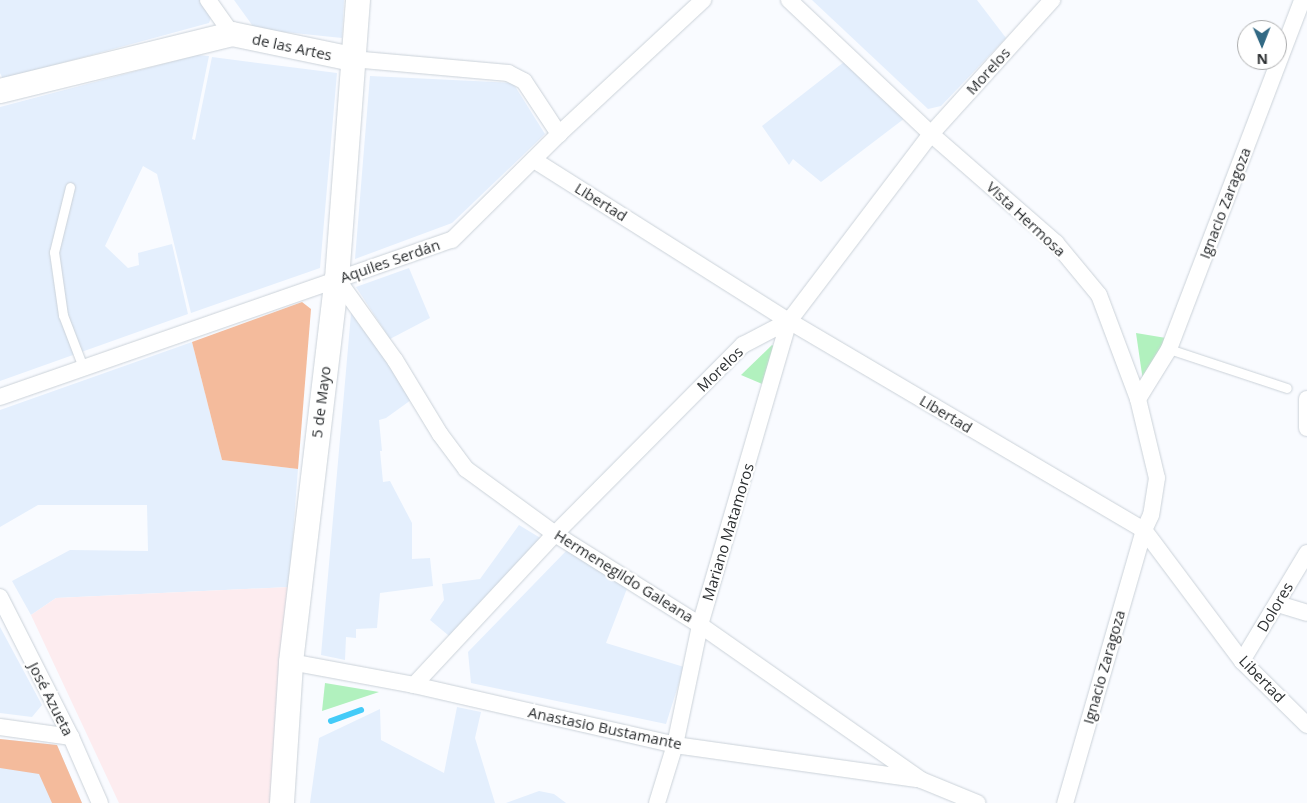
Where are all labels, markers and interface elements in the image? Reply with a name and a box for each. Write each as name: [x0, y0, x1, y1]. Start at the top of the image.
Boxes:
north arrow: [1237, 20, 1287, 70]
street label: de las Artes: [250, 30, 334, 64]
street label: Morelos: [962, 44, 1014, 98]
text: N: [1256, 50, 1268, 69]
street label: Ignacio Zaragoza: [1196, 145, 1254, 261]
street label: Vista Hermosa: [983, 178, 1069, 260]
street label: Libertad: [572, 179, 630, 225]
street label: Aquiles Serdán: [338, 235, 442, 287]
street label: Morelos: [693, 343, 747, 395]
street label: 5 de Mayo: [308, 365, 334, 439]
street label: Libertad: [916, 391, 976, 437]
street label: Mariano Matamoros: [699, 461, 757, 603]
street label: Hermenegildo Galeana: [551, 526, 697, 626]
street label: Dolores: [1253, 579, 1297, 635]
street label: Ignacio Zaragoza: [1079, 608, 1129, 726]
street label: Libertad: [1235, 652, 1289, 706]
street label: José Azueta: [25, 659, 77, 739]
street label: Anastasio Bustamante: [527, 703, 683, 753]

